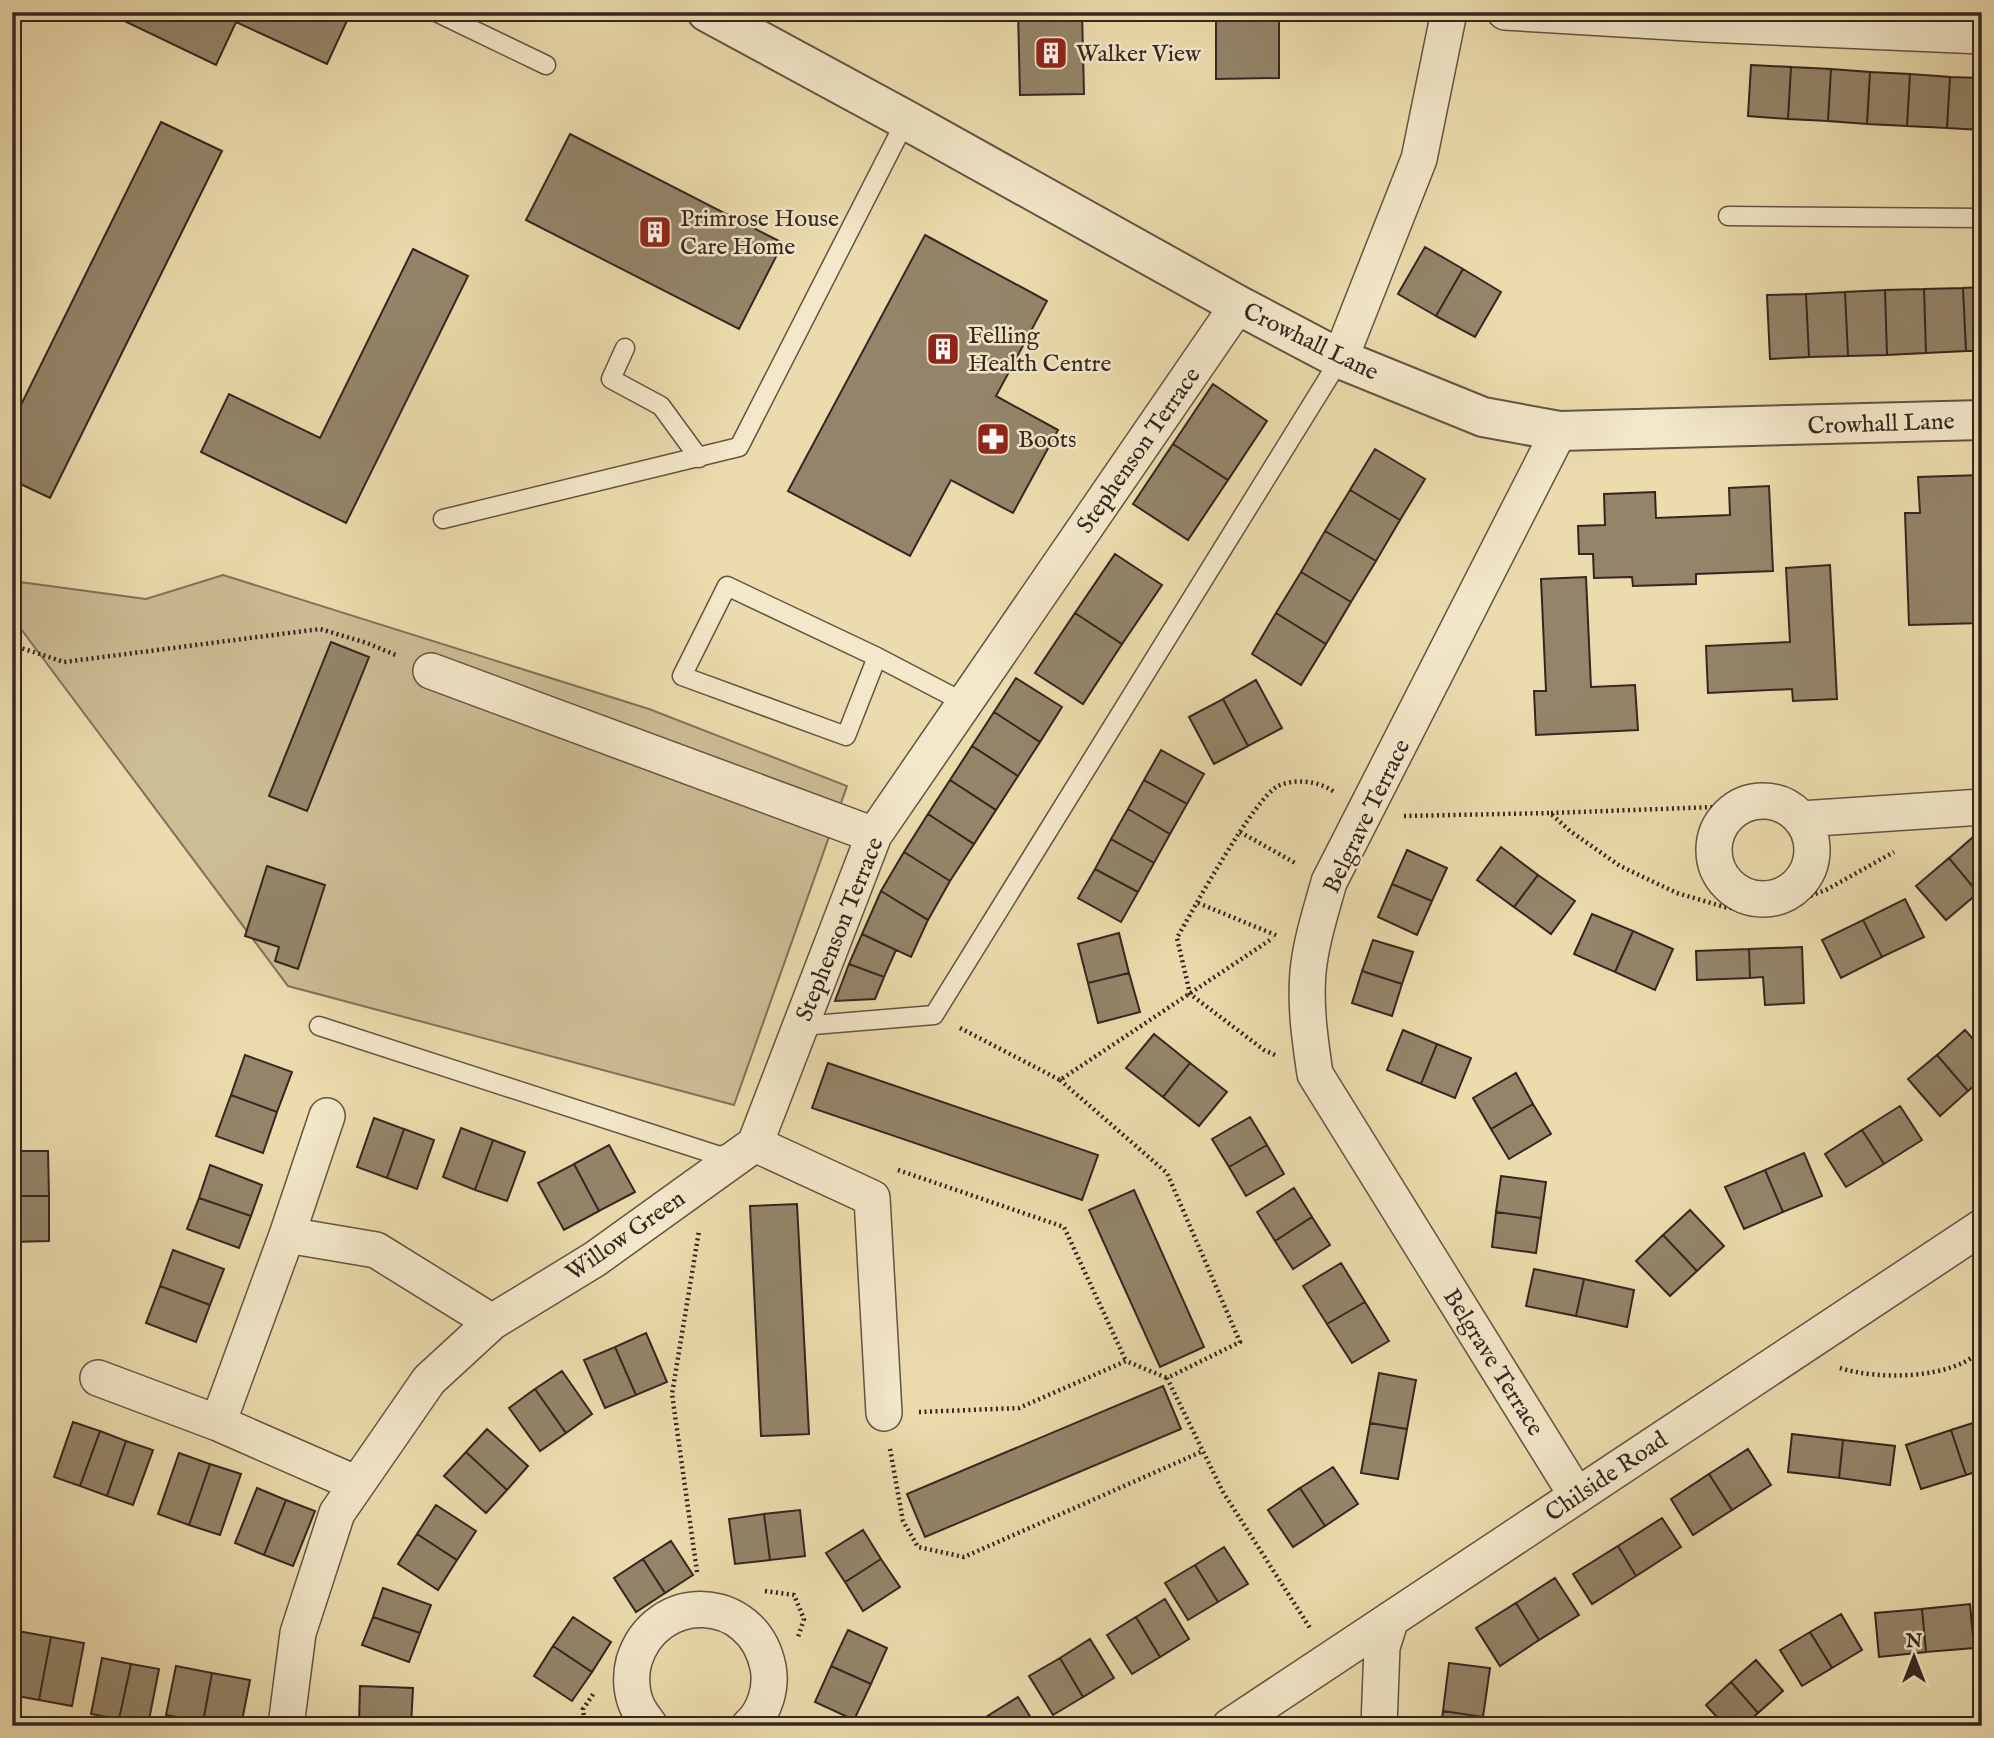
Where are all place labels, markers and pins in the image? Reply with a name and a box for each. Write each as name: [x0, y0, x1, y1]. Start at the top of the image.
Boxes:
building icon: Walker View: [1032, 34, 1070, 72]
place label: Walker View: [1076, 39, 1202, 70]
place label: Primrose House Care Home: [680, 204, 839, 263]
building icon: Primrose House Care Home: [636, 213, 674, 251]
place label: Felling Health Centre: [968, 321, 1111, 380]
building icon: Felling Health Centre: [924, 330, 962, 368]
pharmacy icon: Boots: [974, 420, 1012, 458]
place label: Boots: [1018, 425, 1076, 456]

